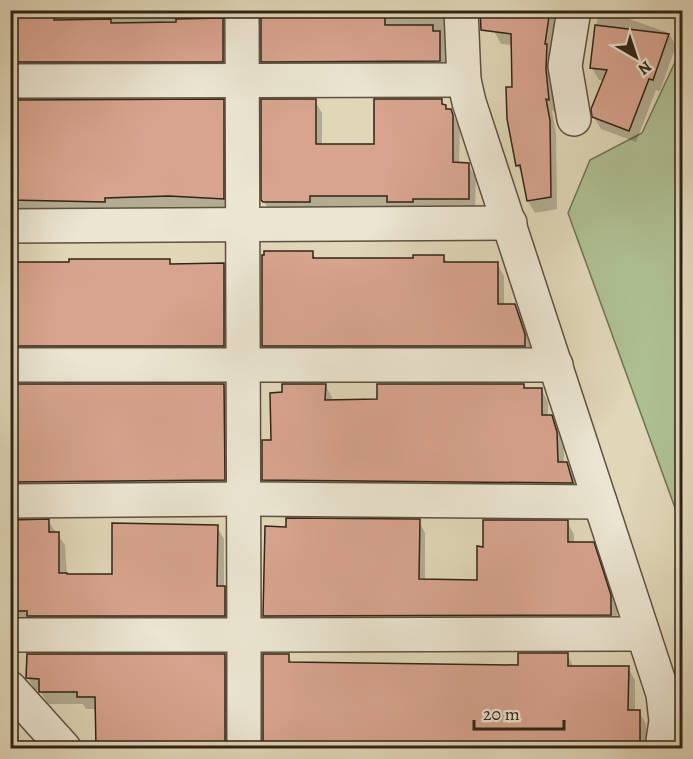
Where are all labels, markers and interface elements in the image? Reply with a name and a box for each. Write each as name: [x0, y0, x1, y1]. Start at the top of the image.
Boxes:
north arrow: [606, 27, 666, 87]
text: N: [633, 56, 656, 80]
scale bar: [474, 693, 564, 731]
text: 20 m: [483, 702, 520, 726]

